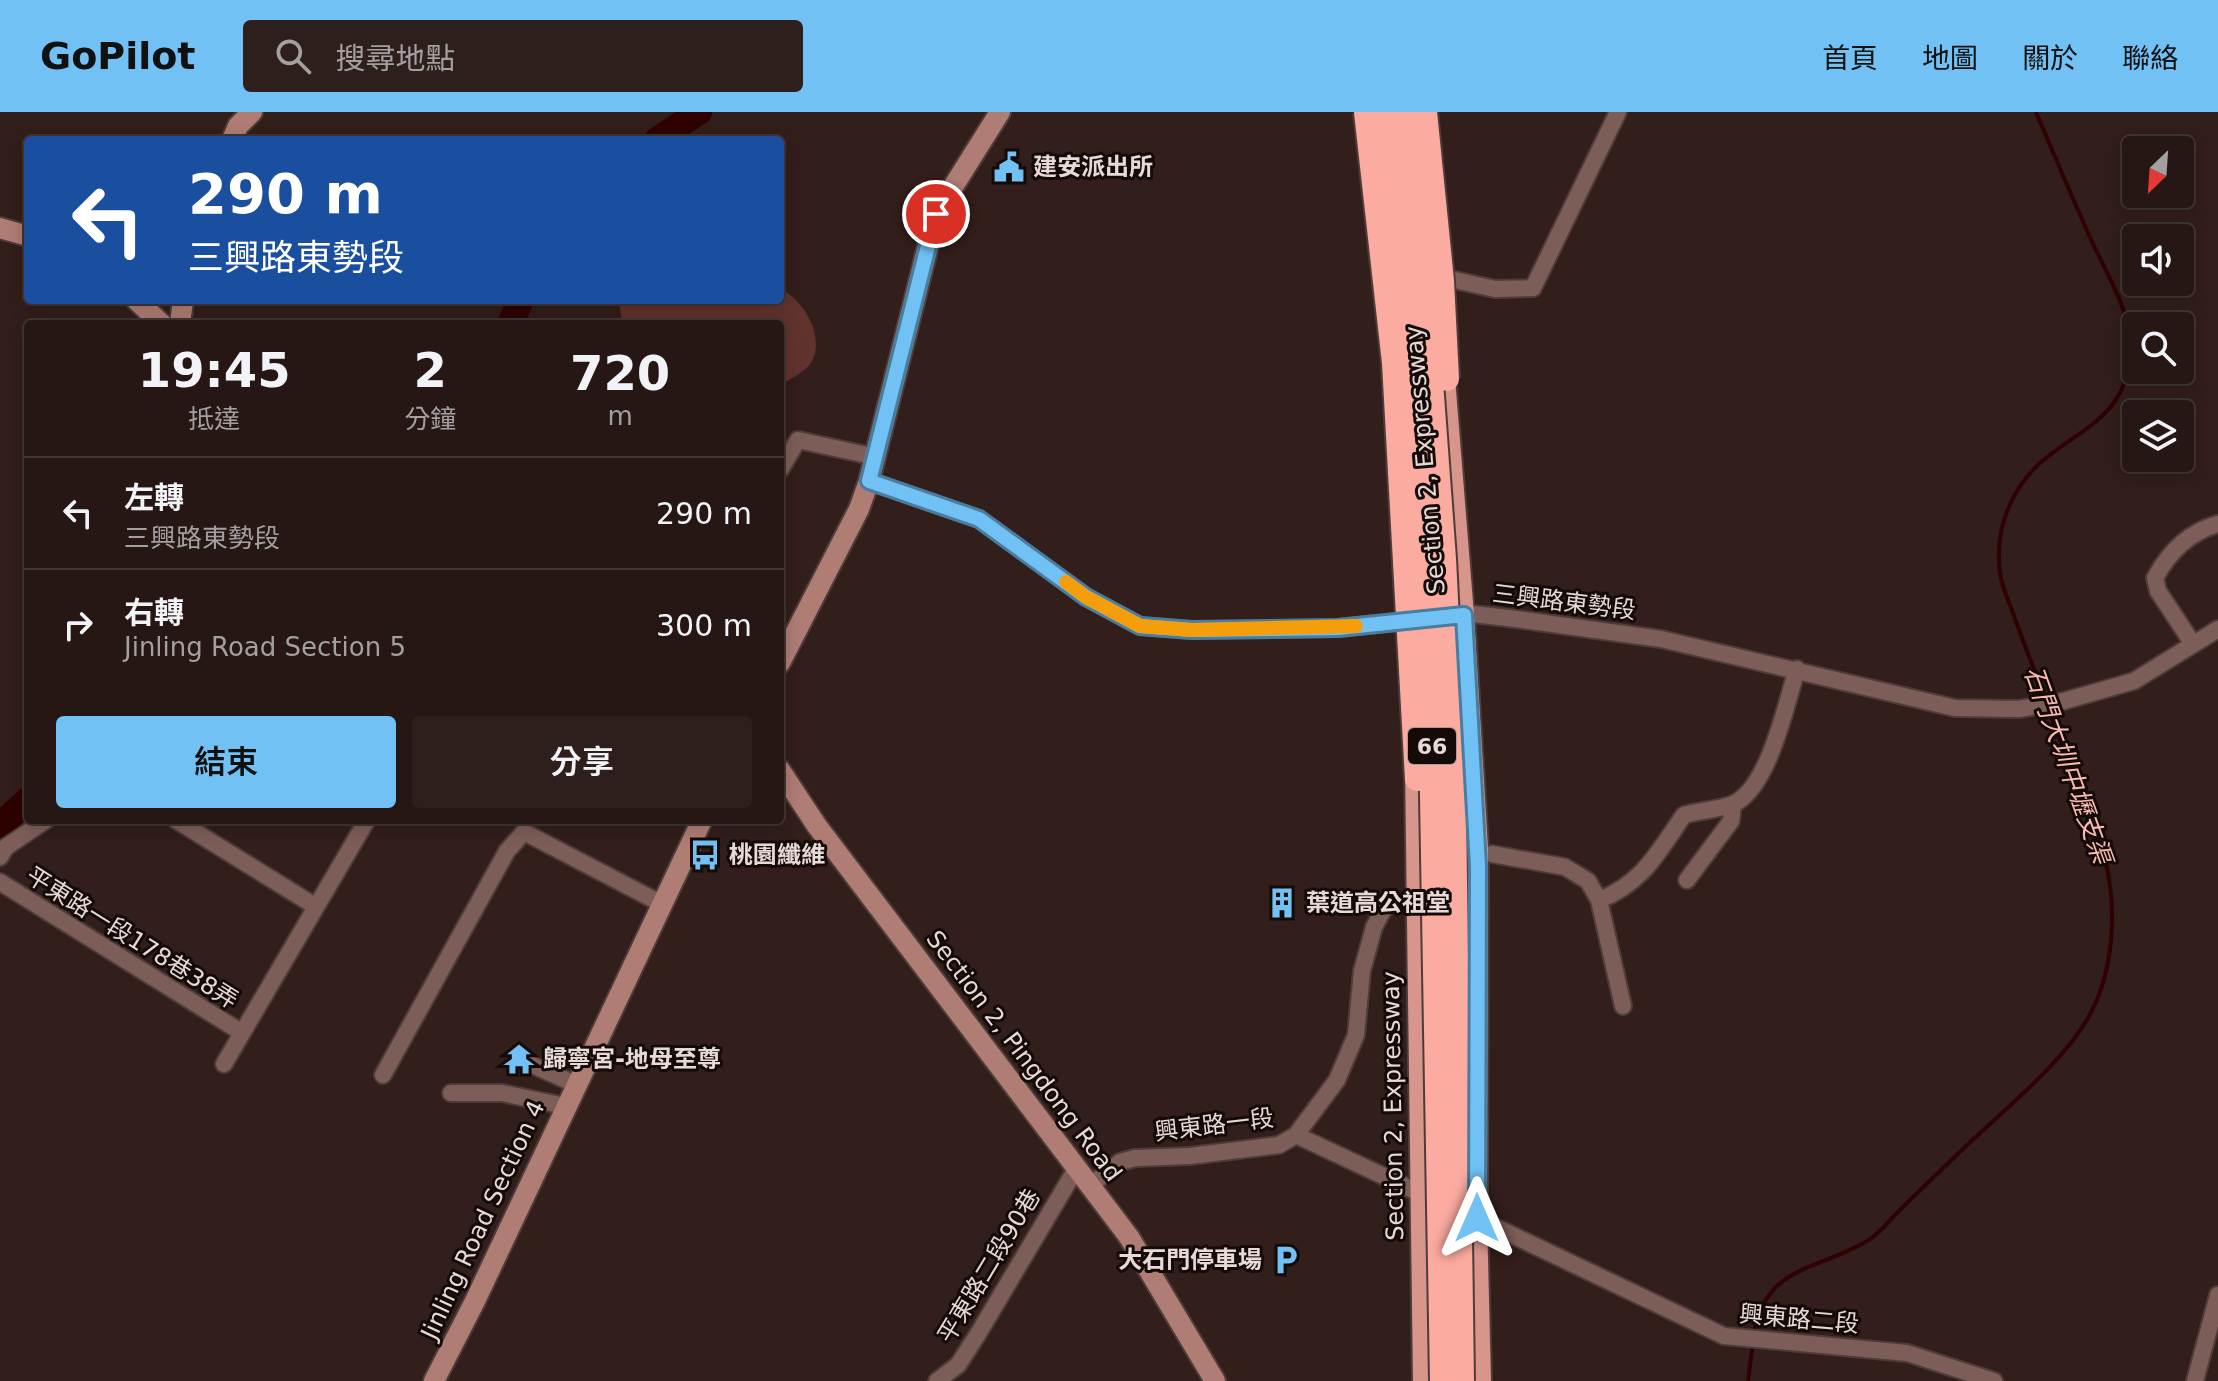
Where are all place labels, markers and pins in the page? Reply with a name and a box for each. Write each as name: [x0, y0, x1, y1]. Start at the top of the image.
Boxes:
public building icon: 建安派出所: [992, 150, 1026, 184]
place label: 建安派出所: [1033, 153, 1153, 181]
pin: [902, 180, 970, 248]
bus stop icon: 桃園纖維: [688, 838, 722, 872]
place label: 桃園纖維: [729, 841, 825, 869]
building icon: 葉道高公祖堂: [1265, 886, 1299, 920]
place label: 葉道高公祖堂: [1306, 889, 1450, 917]
temple icon: 歸寧宮-地母至尊: [502, 1042, 536, 1076]
place label: 歸寧宮-地母至尊: [543, 1045, 721, 1073]
parking icon: 大石門停車場: [1269, 1243, 1303, 1277]
place label: 大石門停車場: [1118, 1246, 1262, 1274]

